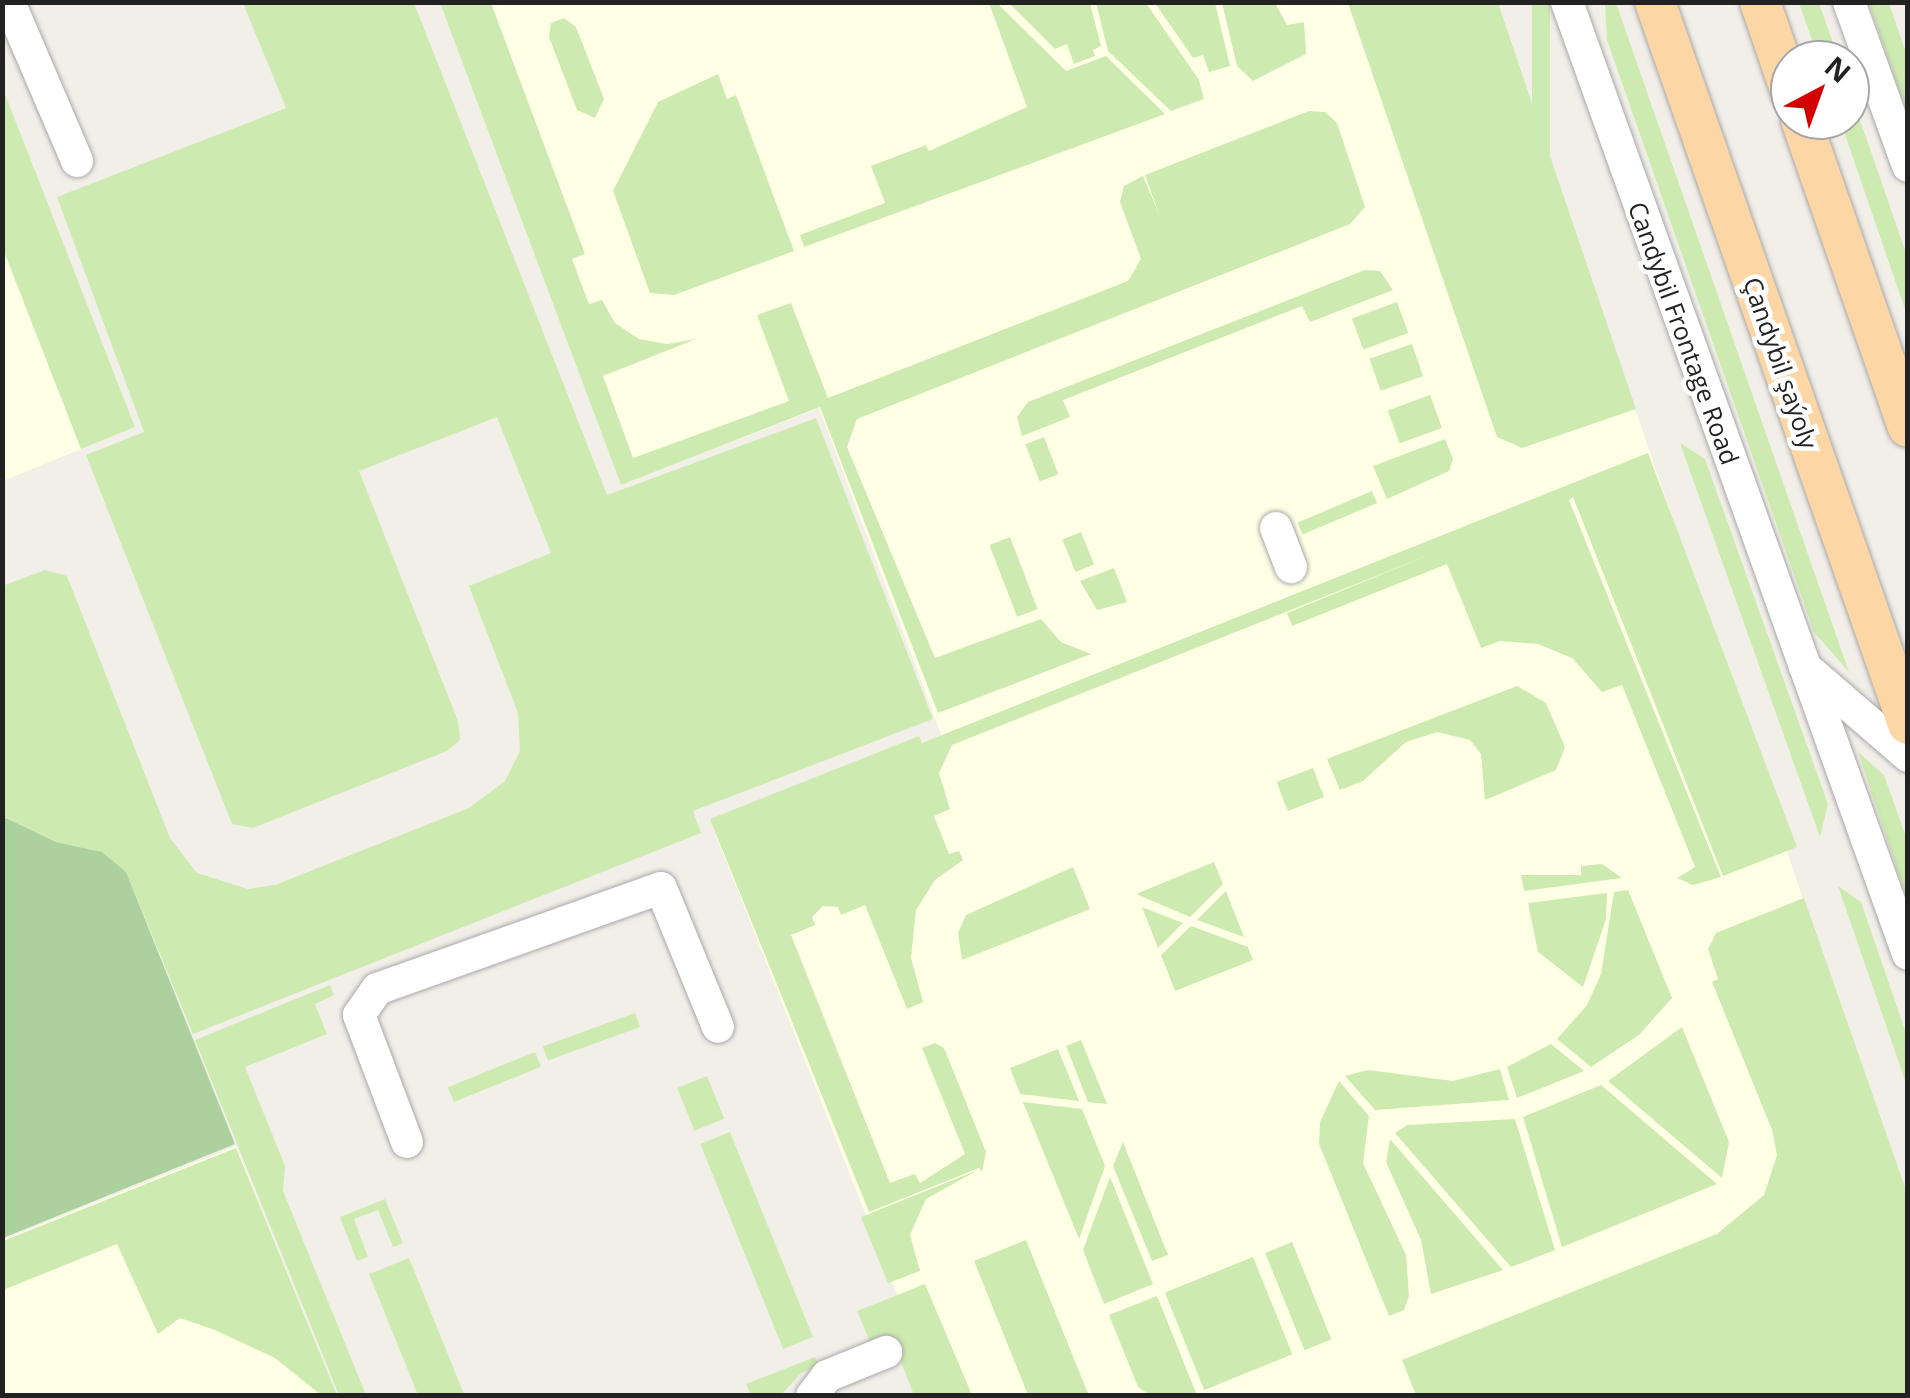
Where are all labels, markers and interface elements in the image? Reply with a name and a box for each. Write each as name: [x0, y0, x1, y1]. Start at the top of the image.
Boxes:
north arrow: [1770, 40, 1870, 140]
text: N: [1817, 47, 1859, 91]
street label: Candybil Frontage Road: [1622, 198, 1746, 468]
street label: Çandybil şaýoly: [1738, 273, 1824, 453]

